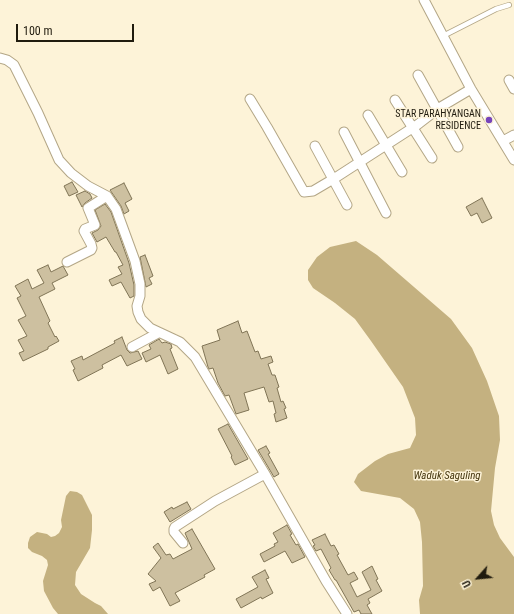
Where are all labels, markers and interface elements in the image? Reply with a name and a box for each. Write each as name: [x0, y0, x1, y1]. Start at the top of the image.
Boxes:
scale bar: [18, 16, 136, 42]
text: 100 m: [23, 24, 53, 38]
place label: STAR PARAHYANGAN RESIDENCE: [395, 108, 481, 132]
marker: STAR PARAHYANGAN RESIDENCE: [484, 115, 494, 125]
water label: Waduk Saguling: [413, 469, 481, 483]
north arrow: [458, 558, 498, 598]
text: U: [460, 578, 474, 589]

